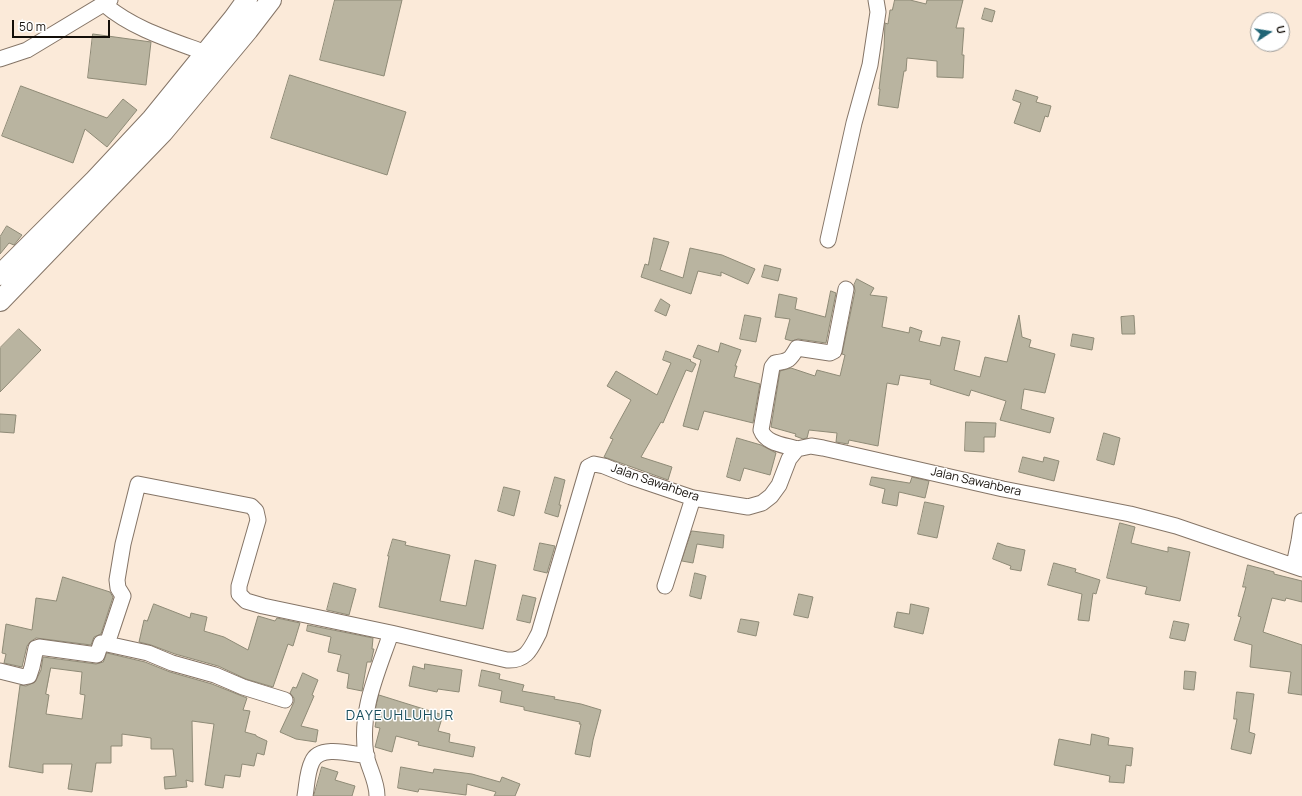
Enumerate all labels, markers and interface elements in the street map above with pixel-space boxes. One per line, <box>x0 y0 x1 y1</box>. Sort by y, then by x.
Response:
scale bar <box>14 12 112 38</box>
north arrow <box>1250 12 1290 52</box>
text: 50 m <box>19 18 46 35</box>
text: U <box>1273 24 1289 35</box>
street label: Jalan Sawahbera <box>609 461 701 505</box>
street label: Jalan Sawahbera <box>929 465 1023 499</box>
district label: DAYEUHLUHUR <box>346 708 454 724</box>

